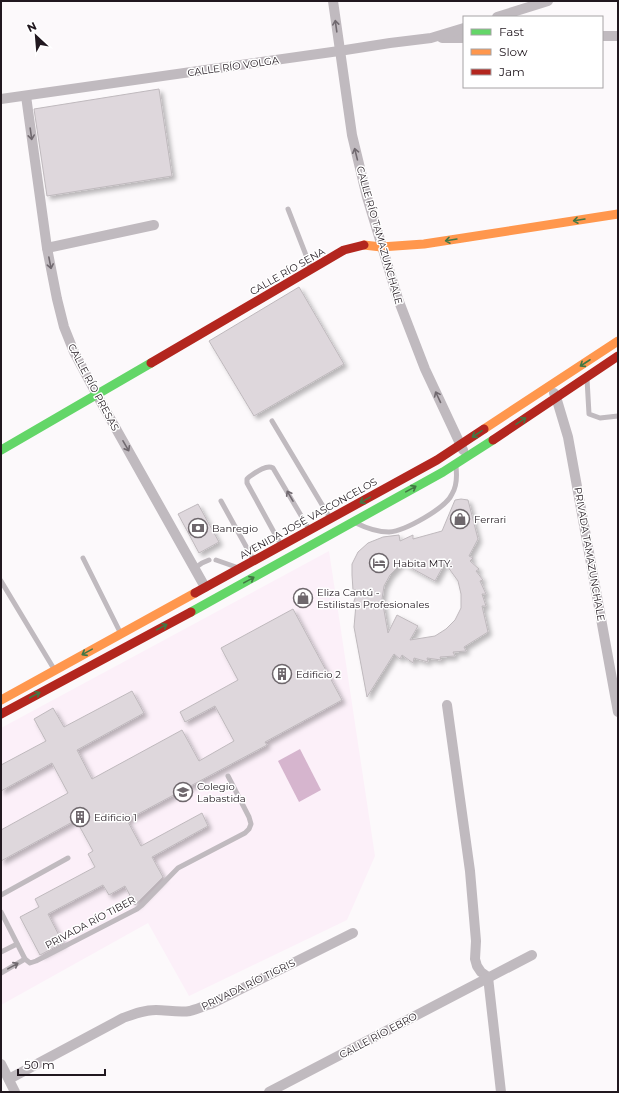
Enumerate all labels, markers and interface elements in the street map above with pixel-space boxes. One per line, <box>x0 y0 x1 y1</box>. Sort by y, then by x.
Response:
north arrow <box>16 16 56 56</box>
legend <box>463 16 603 88</box>
text: N <box>25 19 39 35</box>
one-way arrow <box>332 20 340 33</box>
text: Fast <box>499 24 524 39</box>
text: Slow <box>499 44 528 59</box>
street label: CALLE RÍO VOLGA <box>186 54 280 79</box>
text: Jam <box>498 64 525 79</box>
one-way arrow <box>27 127 35 140</box>
one-way arrow <box>352 148 360 161</box>
street label: CALLE RÍO TAMAZUNCHALE <box>354 164 406 306</box>
one-way arrow <box>573 216 586 224</box>
one-way arrow <box>445 236 458 244</box>
street label: CALLE RÍO SENA <box>247 244 328 298</box>
one-way arrow <box>46 256 54 269</box>
street label: CALLE RÍO PRESAS <box>65 341 122 433</box>
one-way arrow <box>580 359 591 367</box>
one-way arrow <box>434 391 441 403</box>
one-way arrow <box>516 416 527 425</box>
one-way arrow <box>472 430 483 438</box>
one-way arrow <box>122 440 130 452</box>
street label: AVENIDA JOSÉ VASCONCELOS <box>237 475 379 562</box>
one-way arrow <box>405 485 417 493</box>
street label: PRIVADA TAMAZUNCHALE <box>571 486 608 622</box>
one-way arrow <box>285 490 293 502</box>
one-way arrow <box>359 496 371 504</box>
shop icon: Ferrari <box>449 508 471 530</box>
place label: Ferrari <box>474 513 506 526</box>
bank icon: Banregio <box>187 517 209 539</box>
place label: Banregio <box>212 522 258 535</box>
hotel icon: Habita MTY. <box>368 552 390 574</box>
place label: Habita MTY. <box>393 557 452 570</box>
one-way arrow <box>243 575 255 583</box>
place label: Eliza Cantú - Estilistas Profesionales <box>317 586 429 611</box>
shop icon: Eliza Cantú - Estilistas Profesionales <box>292 587 314 609</box>
one-way arrow <box>155 623 167 631</box>
one-way arrow <box>81 649 93 657</box>
building icon: Edificio 2 <box>271 663 293 685</box>
place label: Edificio 2 <box>296 668 341 681</box>
one-way arrow <box>29 691 41 699</box>
place label: Colegio Labastida <box>197 780 246 805</box>
school or university icon: Colegio Labastida <box>172 781 194 803</box>
building icon: Edificio 1 <box>69 806 91 828</box>
place label: Edificio 1 <box>94 811 137 824</box>
street label: PRIVADA RÍO TIBER <box>43 893 138 952</box>
street label: PRIVADA RÍO TIGRIS <box>199 956 297 1013</box>
one-way arrow <box>7 962 19 970</box>
street label: CALLE RÍO EBRO <box>337 1009 419 1061</box>
scale bar <box>18 1051 105 1077</box>
text: 50 m <box>24 1057 55 1072</box>

